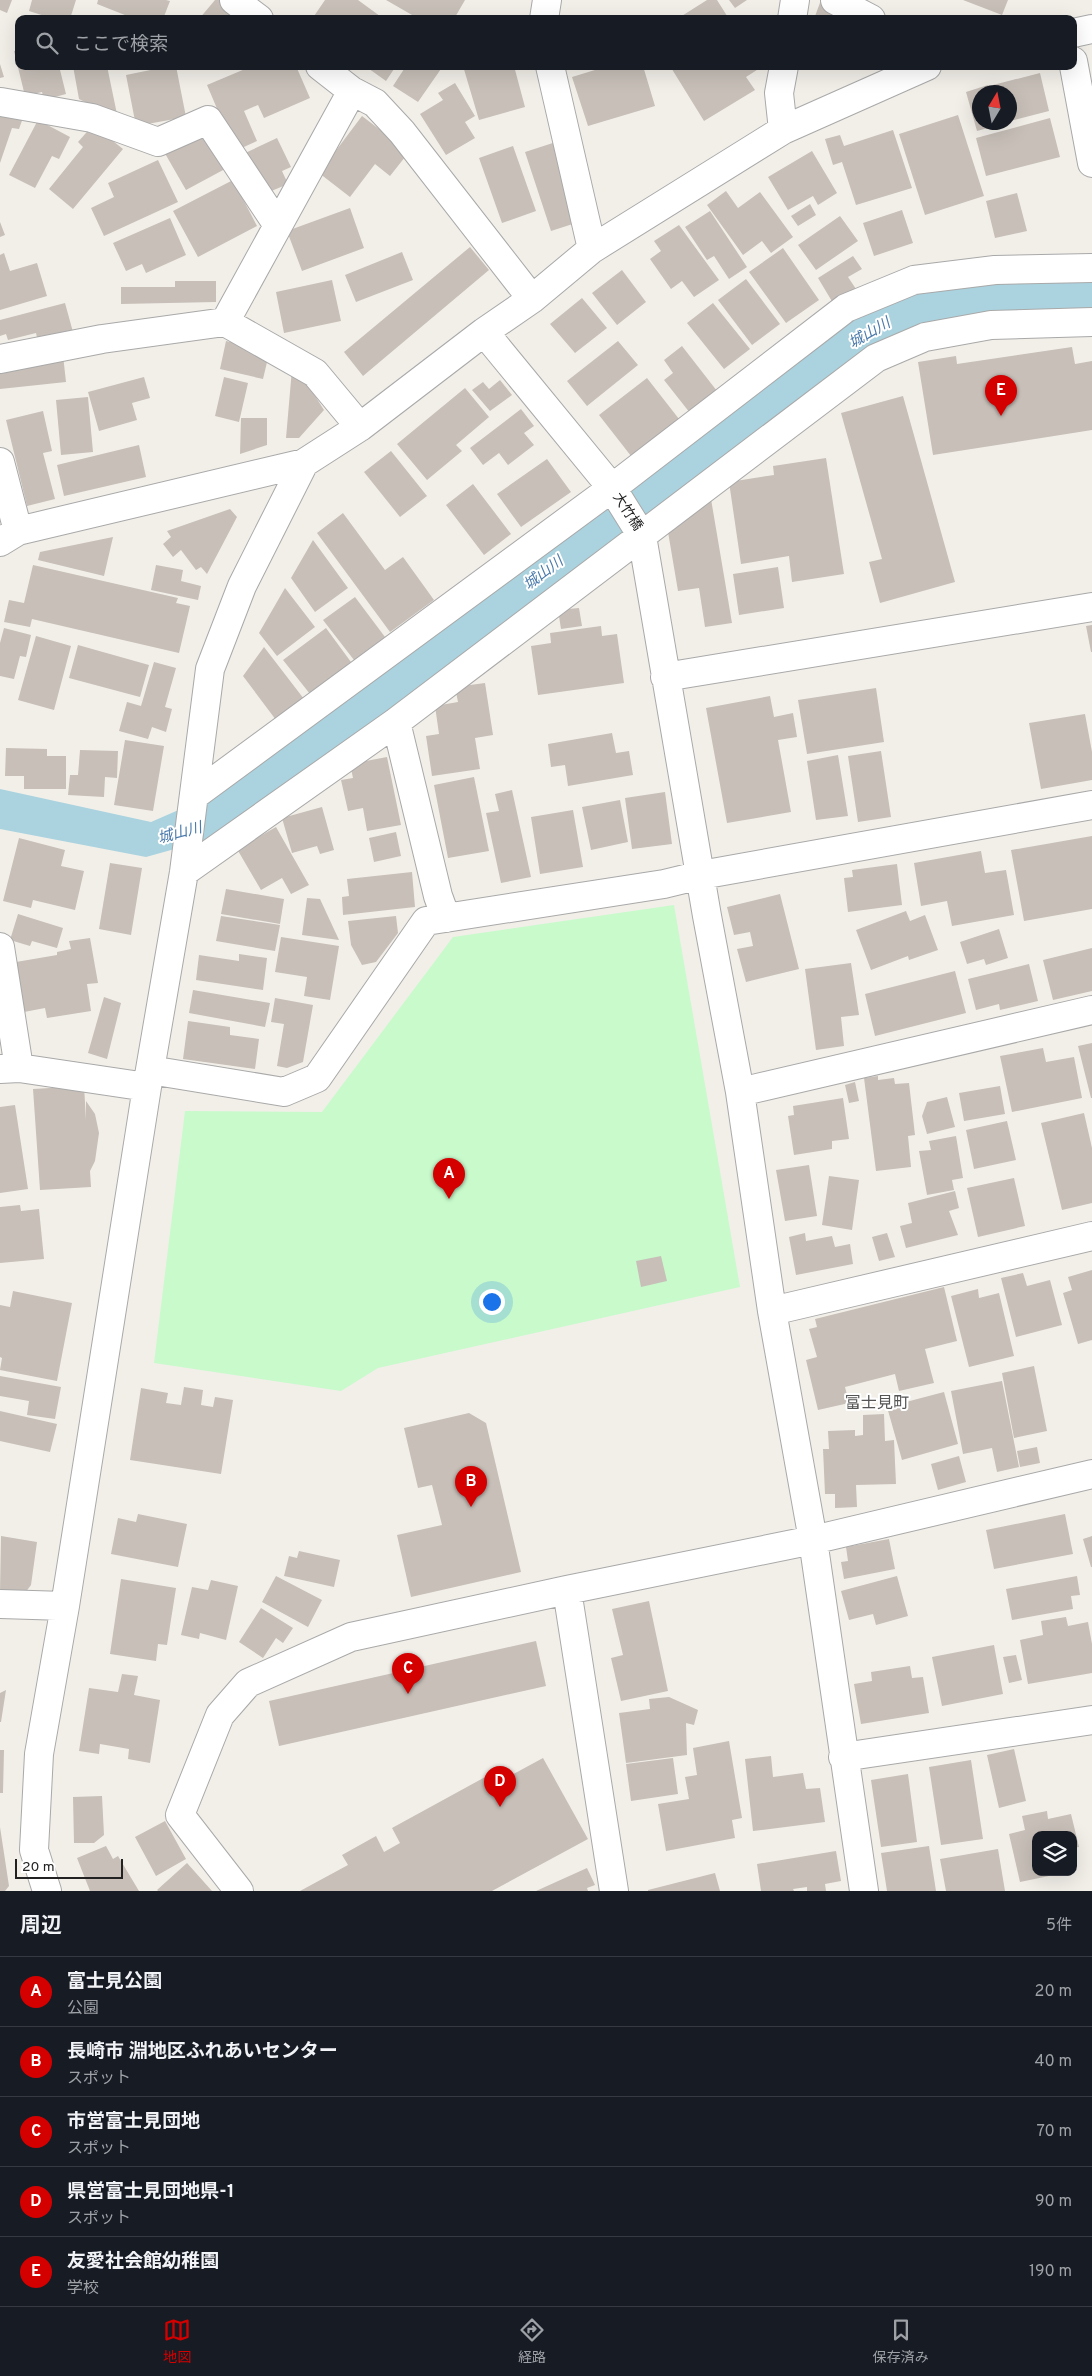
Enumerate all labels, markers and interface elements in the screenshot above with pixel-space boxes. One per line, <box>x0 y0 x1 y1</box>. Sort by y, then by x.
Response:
search box <box>15 15 1077 70</box>
icon: search <box>33 29 61 57</box>
text: ここで検索 <box>73 33 168 57</box>
north arrow <box>972 85 1017 130</box>
water label: 城山川 <box>846 314 896 353</box>
pin: E <box>985 375 1017 416</box>
street label: 大竹橋 <box>608 490 646 534</box>
water label: 城山川 <box>520 552 569 595</box>
water label: 城山川 <box>156 818 206 849</box>
pin: A <box>433 1158 465 1199</box>
your location <box>479 1289 505 1315</box>
district label: 富士見町 <box>845 1394 909 1414</box>
pin: B <box>455 1466 487 1507</box>
pin: C <box>392 1653 424 1694</box>
pin: D <box>484 1766 516 1807</box>
map controls <box>1032 1831 1077 1876</box>
button: layers <box>1032 1831 1077 1876</box>
scale bar <box>15 1856 122 1879</box>
text: 20 m <box>22 1859 55 1876</box>
text: 周辺 <box>20 1913 62 1940</box>
text: 5件 <box>1046 1916 1072 1936</box>
text: 富士見公園 <box>67 1970 162 1994</box>
text: A <box>30 1982 42 2002</box>
text: 20 m <box>1035 1982 1072 2002</box>
text: 公園 <box>67 1999 99 2019</box>
text: 長崎市 淵地区ふれあいセンター <box>67 2040 338 2064</box>
text: B <box>30 2052 42 2072</box>
text: 40 m <box>1034 2052 1072 2072</box>
text: スポット <box>67 2069 131 2089</box>
text: 市営富士見団地 <box>67 2110 200 2134</box>
text: C <box>31 2122 41 2142</box>
text: 70 m <box>1037 2122 1072 2142</box>
text: スポット <box>67 2139 131 2159</box>
text: 県営富士見団地県-1 <box>67 2180 234 2204</box>
text: D <box>30 2192 42 2212</box>
text: 90 m <box>1035 2192 1072 2212</box>
text: スポット <box>67 2209 131 2229</box>
text: 友愛社会館幼稚園 <box>67 2250 219 2274</box>
text: E <box>31 2262 41 2282</box>
text: 190 m <box>1029 2262 1072 2282</box>
text: 学校 <box>67 2279 99 2299</box>
tab: 地図 <box>163 2316 191 2367</box>
tab: 経路 <box>518 2316 546 2367</box>
tab: 保存済み <box>873 2316 929 2367</box>

